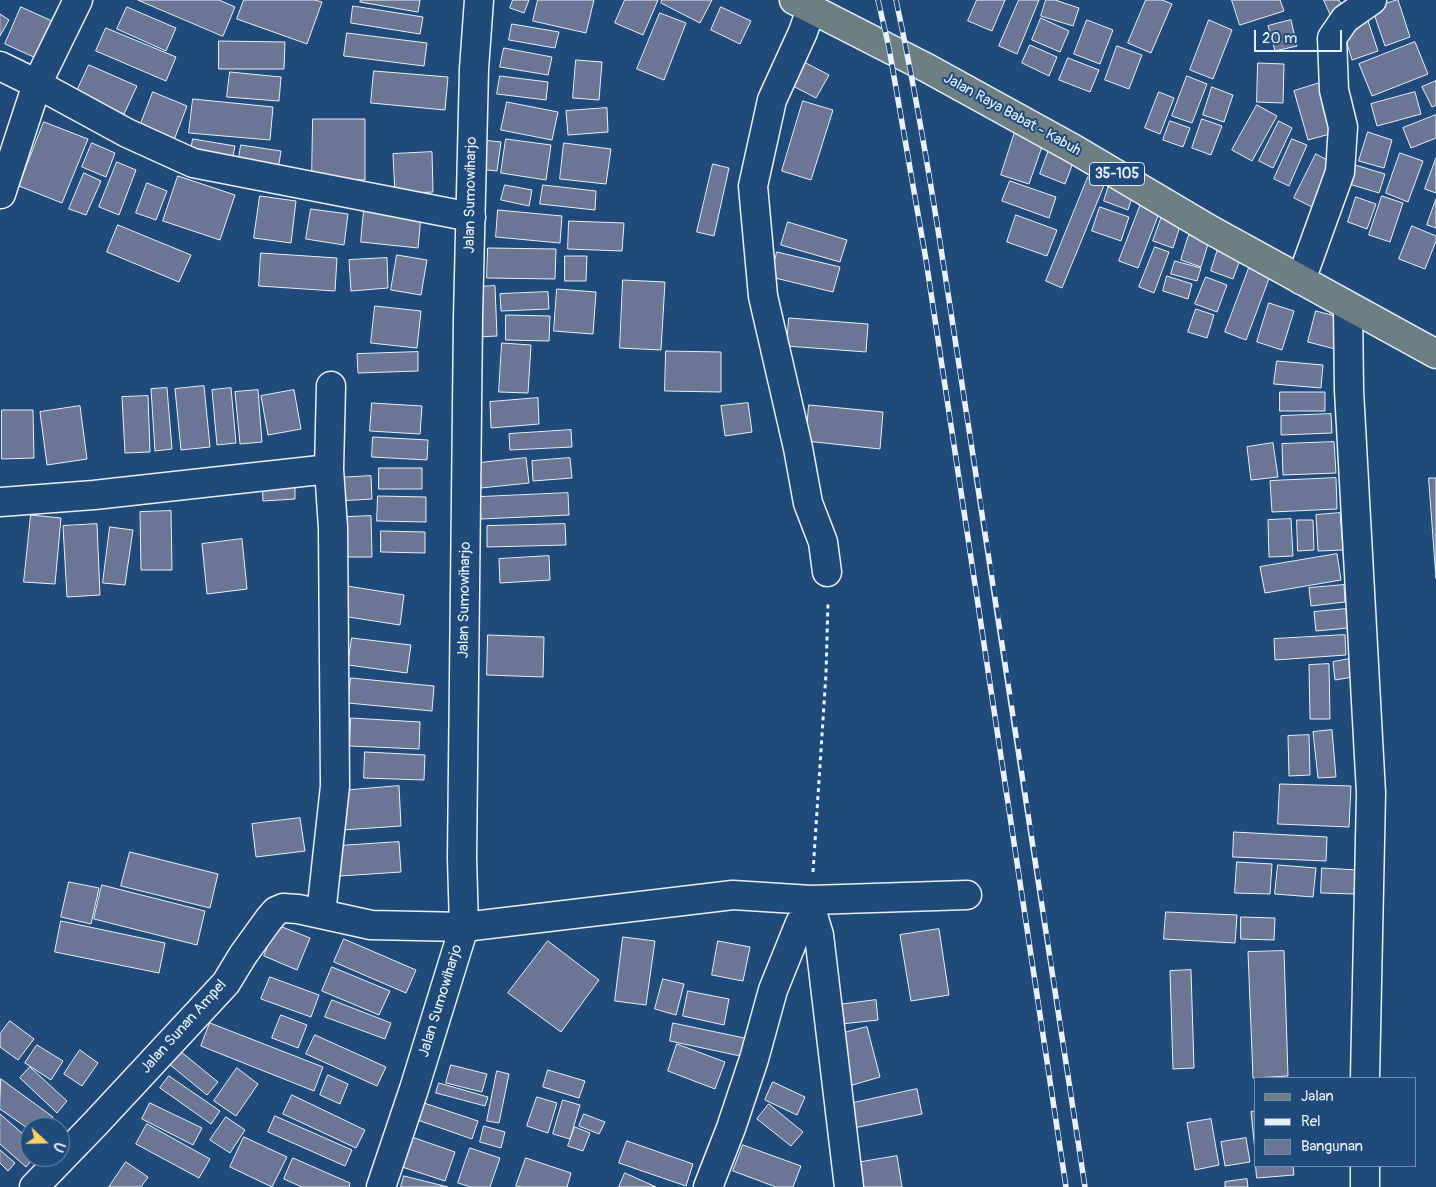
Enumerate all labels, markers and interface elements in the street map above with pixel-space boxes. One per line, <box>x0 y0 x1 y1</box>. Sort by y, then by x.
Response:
scale bar <box>1256 20 1344 52</box>
text: 20 m <box>1262 29 1297 48</box>
street label: Jalan Raya Babat - Kabuh <box>940 70 1084 160</box>
street label: Jalan Sumowiharjo <box>461 136 481 254</box>
road number: 35-105 <box>1090 162 1144 185</box>
street label: Jalan Sumowiharjo <box>455 541 475 659</box>
street label: Jalan Sumowiharjo <box>415 943 467 1059</box>
street label: Jalan Sunan Ampel <box>137 976 231 1078</box>
legend <box>1254 1077 1416 1167</box>
text: Jalan <box>1301 1087 1334 1106</box>
text: Rel <box>1301 1112 1321 1131</box>
north arrow <box>20 1117 70 1167</box>
text: Bangunan <box>1301 1137 1363 1156</box>
text: U <box>49 1140 68 1155</box>

